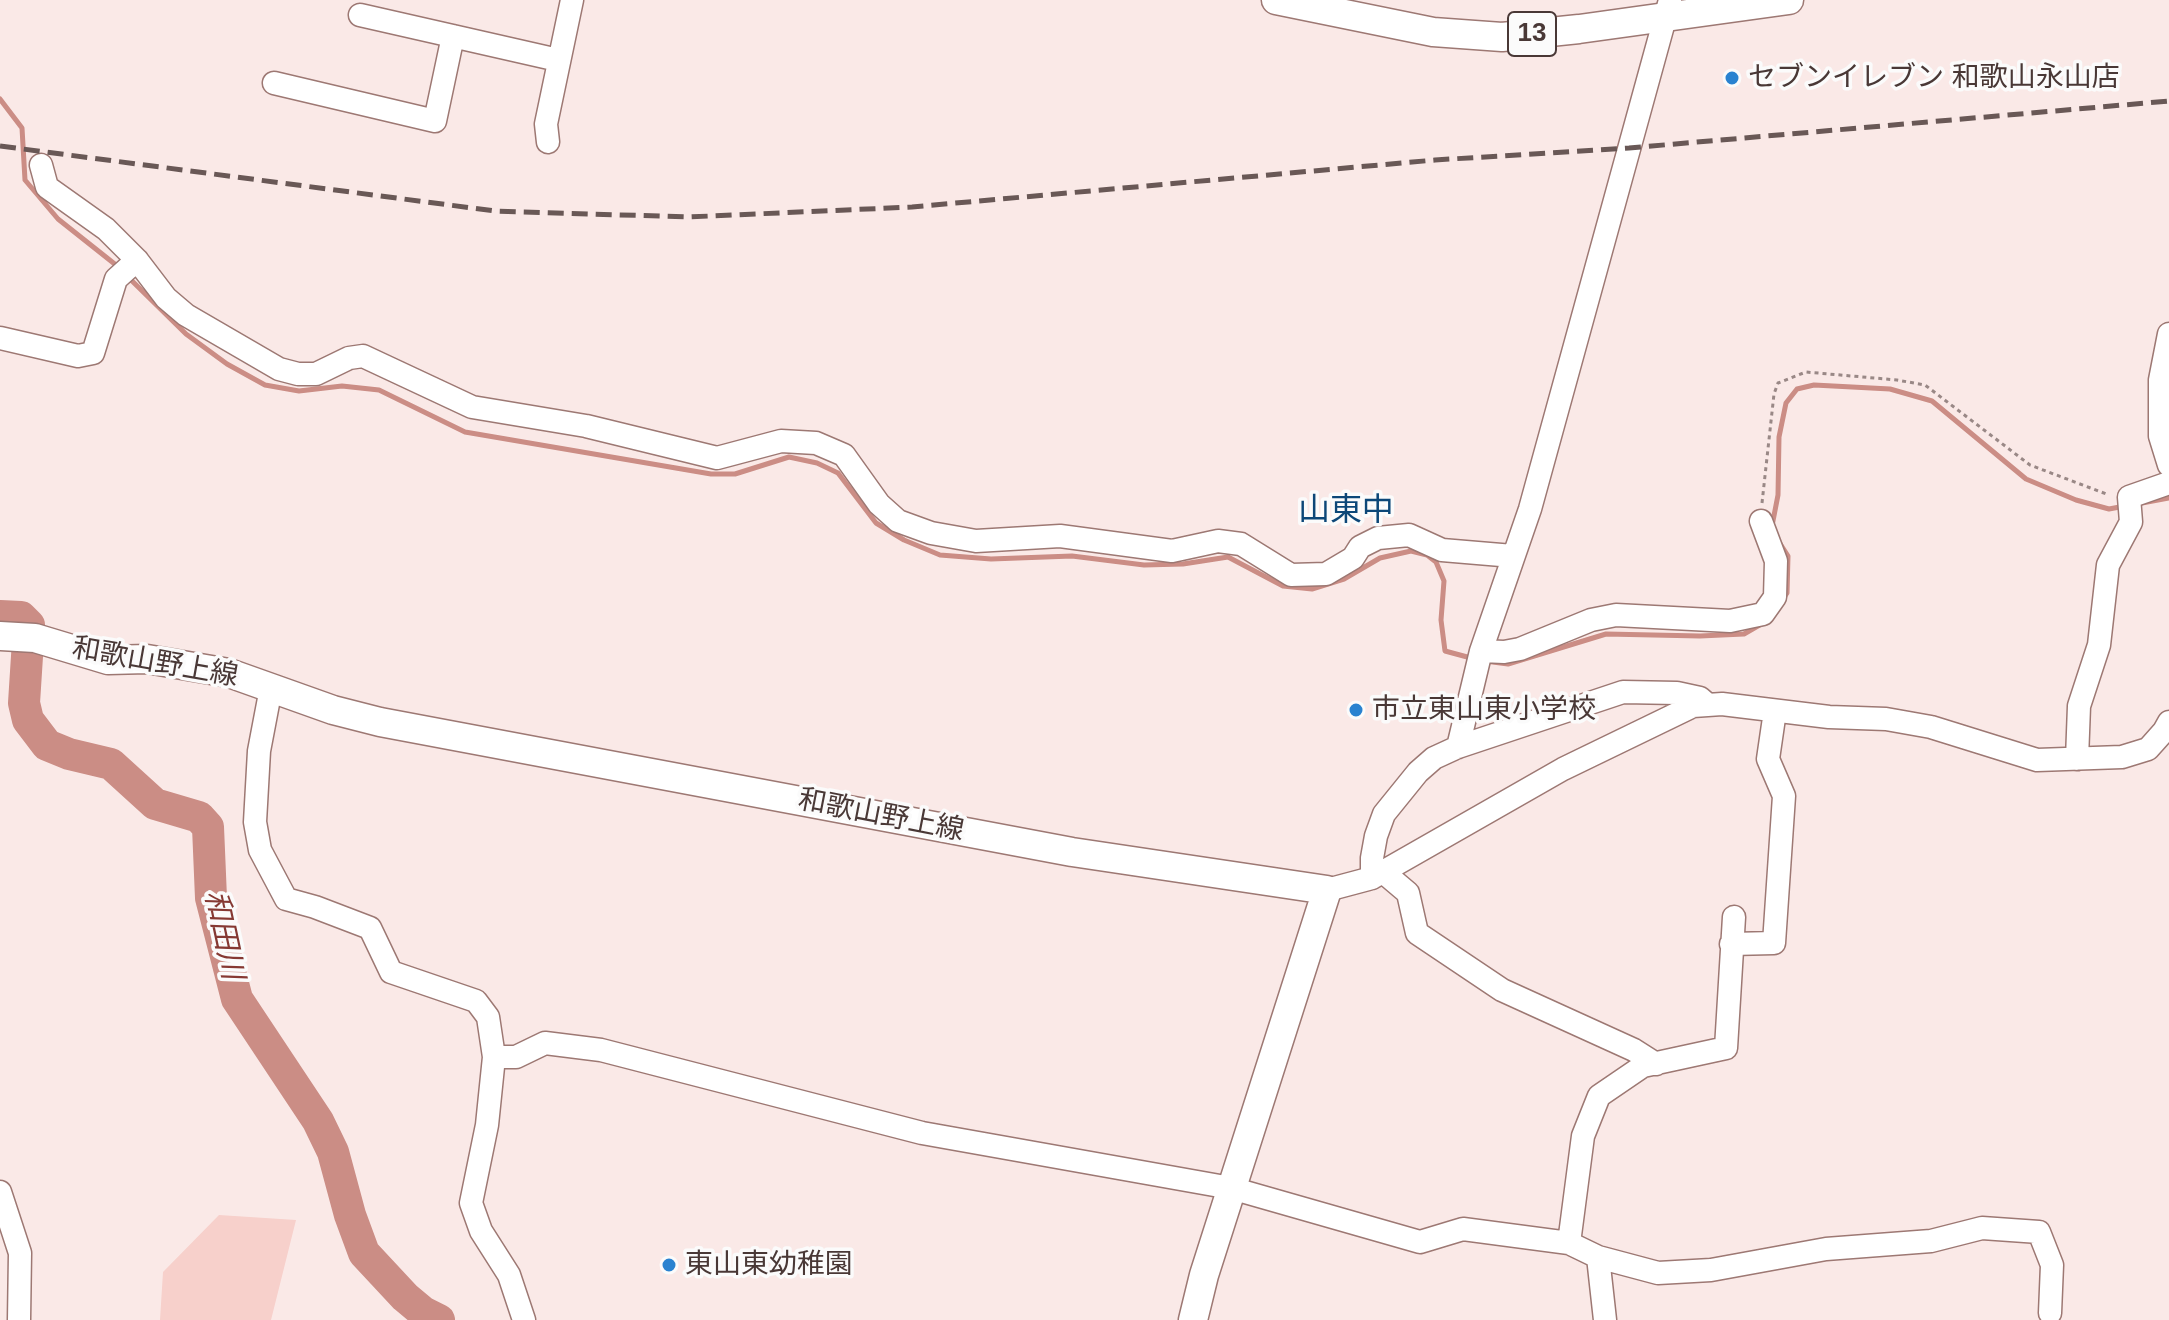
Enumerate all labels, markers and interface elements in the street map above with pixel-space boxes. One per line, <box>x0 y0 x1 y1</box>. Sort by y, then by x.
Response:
road number: 13 <box>1508 12 1556 56</box>
place label: セブンイレブン 和歌山永山店 <box>1748 61 2120 95</box>
marker: セブンイレブン 和歌山永山店 <box>1723 69 1741 87</box>
district label: 山東中 <box>1298 492 1394 530</box>
street label: 和歌山野上線 <box>69 632 241 694</box>
place label: 市立東山東小学校 <box>1372 693 1596 727</box>
marker: 市立東山東小学校 <box>1347 701 1365 719</box>
street label: 和歌山野上線 <box>795 783 967 849</box>
water label: 和田川 <box>196 887 250 983</box>
place label: 東山東幼稚園 <box>685 1248 853 1282</box>
marker: 東山東幼稚園 <box>660 1256 678 1274</box>

